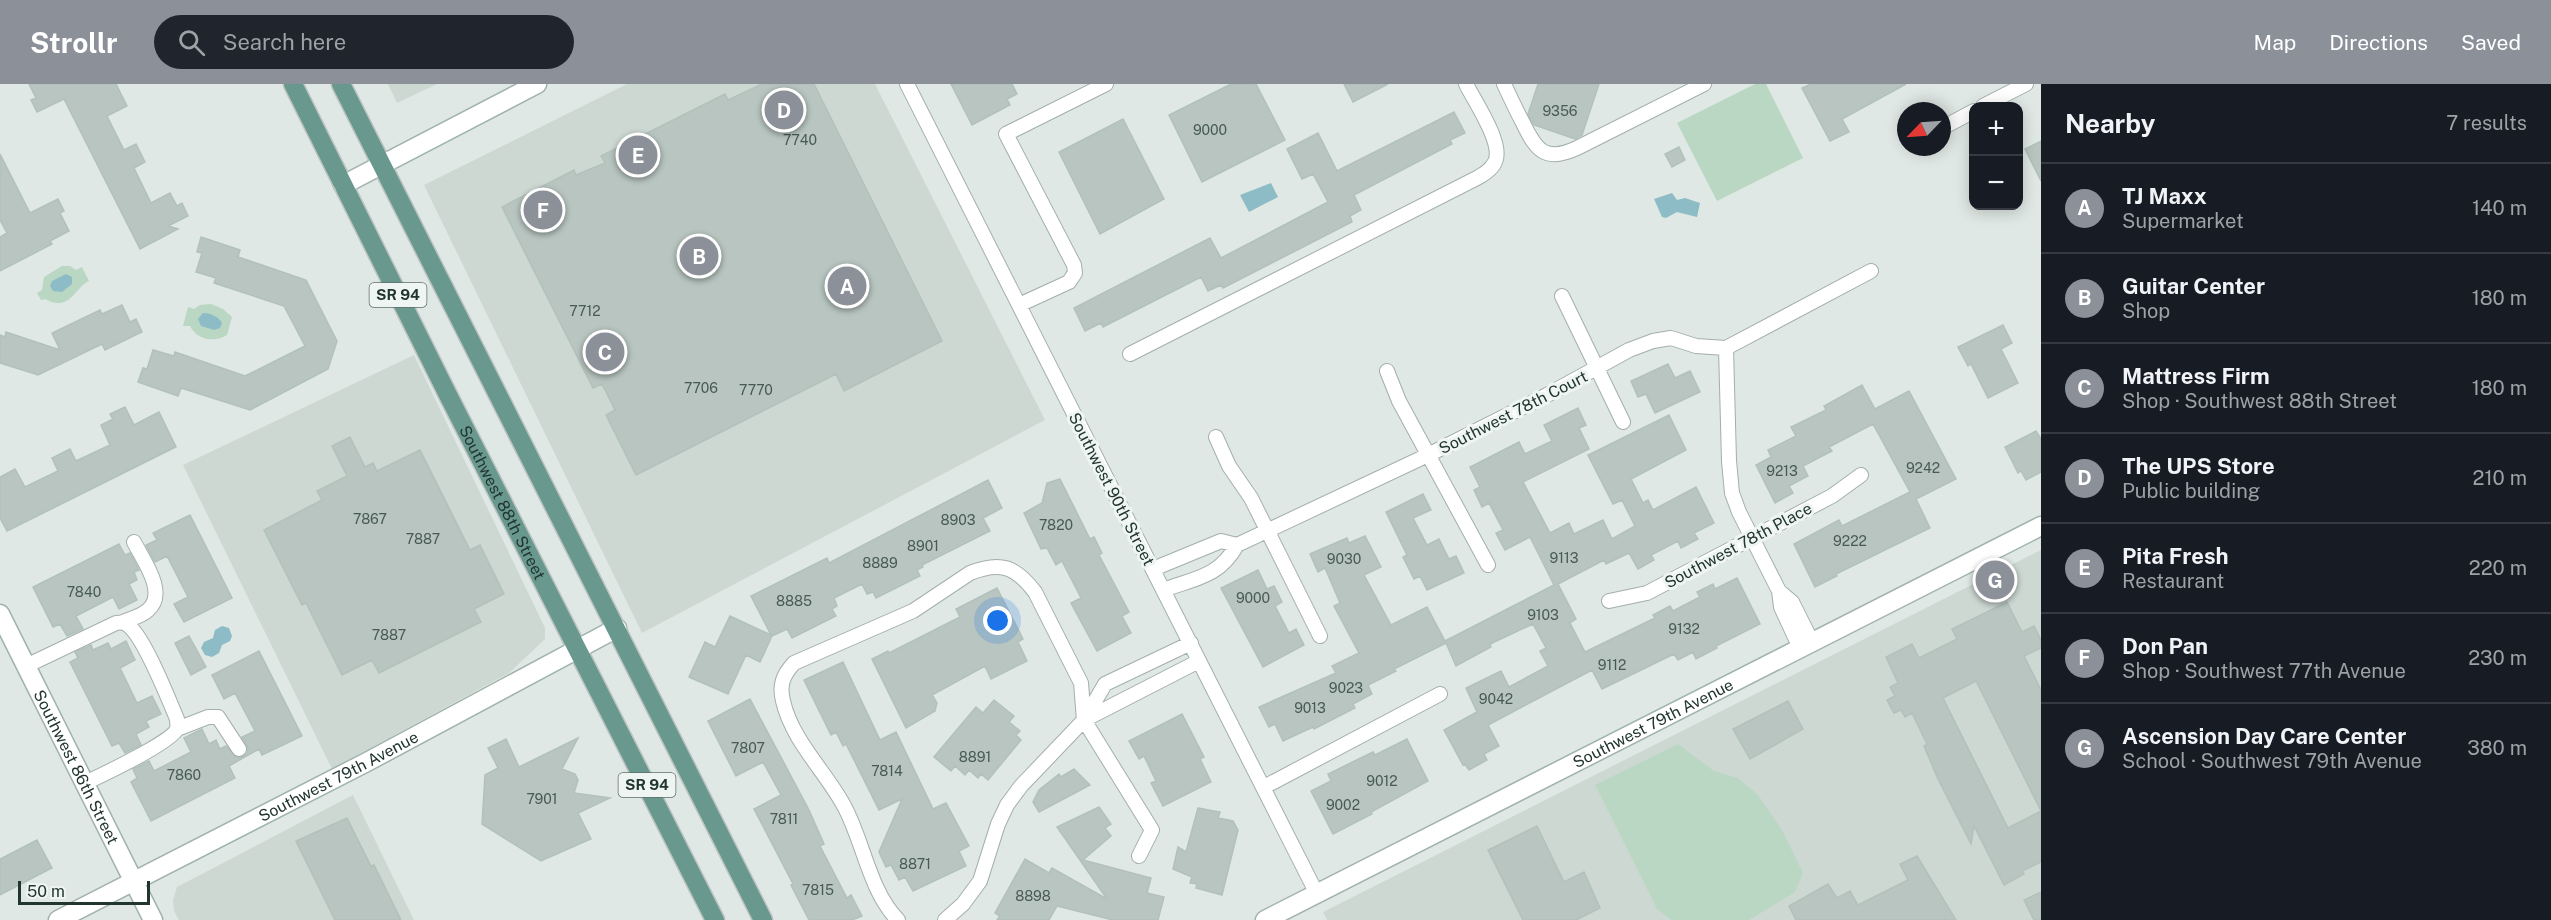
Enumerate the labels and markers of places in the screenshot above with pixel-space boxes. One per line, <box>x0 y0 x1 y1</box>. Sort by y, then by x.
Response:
pin: D <box>764 87 804 132</box>
pin: E <box>618 132 658 178</box>
pin: F <box>524 188 562 232</box>
pin: B <box>680 234 718 279</box>
pin: A <box>828 264 866 308</box>
pin: C <box>586 330 624 374</box>
pin: G <box>1976 558 2014 602</box>

